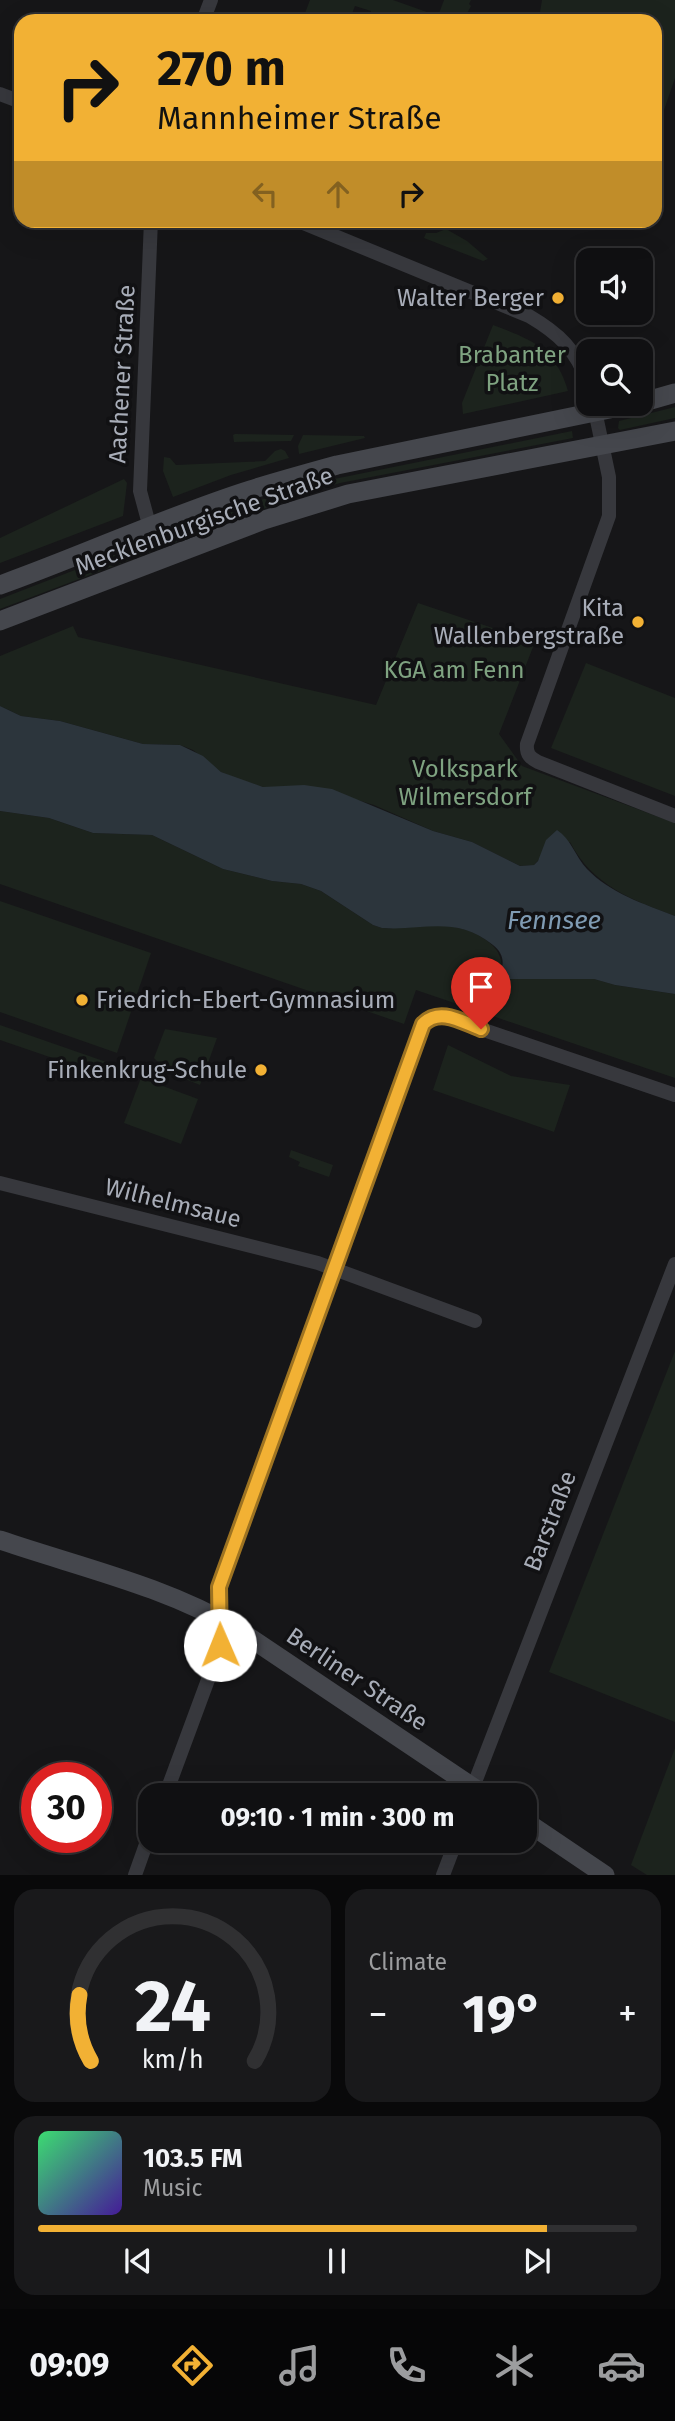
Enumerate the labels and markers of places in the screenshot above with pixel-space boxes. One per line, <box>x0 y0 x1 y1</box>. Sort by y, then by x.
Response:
place label: Walter Berger <box>397 284 545 312</box>
marker: Walter Berger <box>550 290 566 306</box>
place label: Kita Wallenbergstraße <box>434 594 624 650</box>
marker: Kita Wallenbergstraße <box>630 614 646 630</box>
pin <box>451 957 511 1029</box>
place label: Friedrich-Ebert-Gymnasium <box>96 986 395 1014</box>
marker: Friedrich-Ebert-Gymnasium <box>74 992 90 1008</box>
place label: Finkenkrug-Schule <box>47 1056 247 1084</box>
marker: Finkenkrug-Schule <box>253 1062 269 1078</box>

